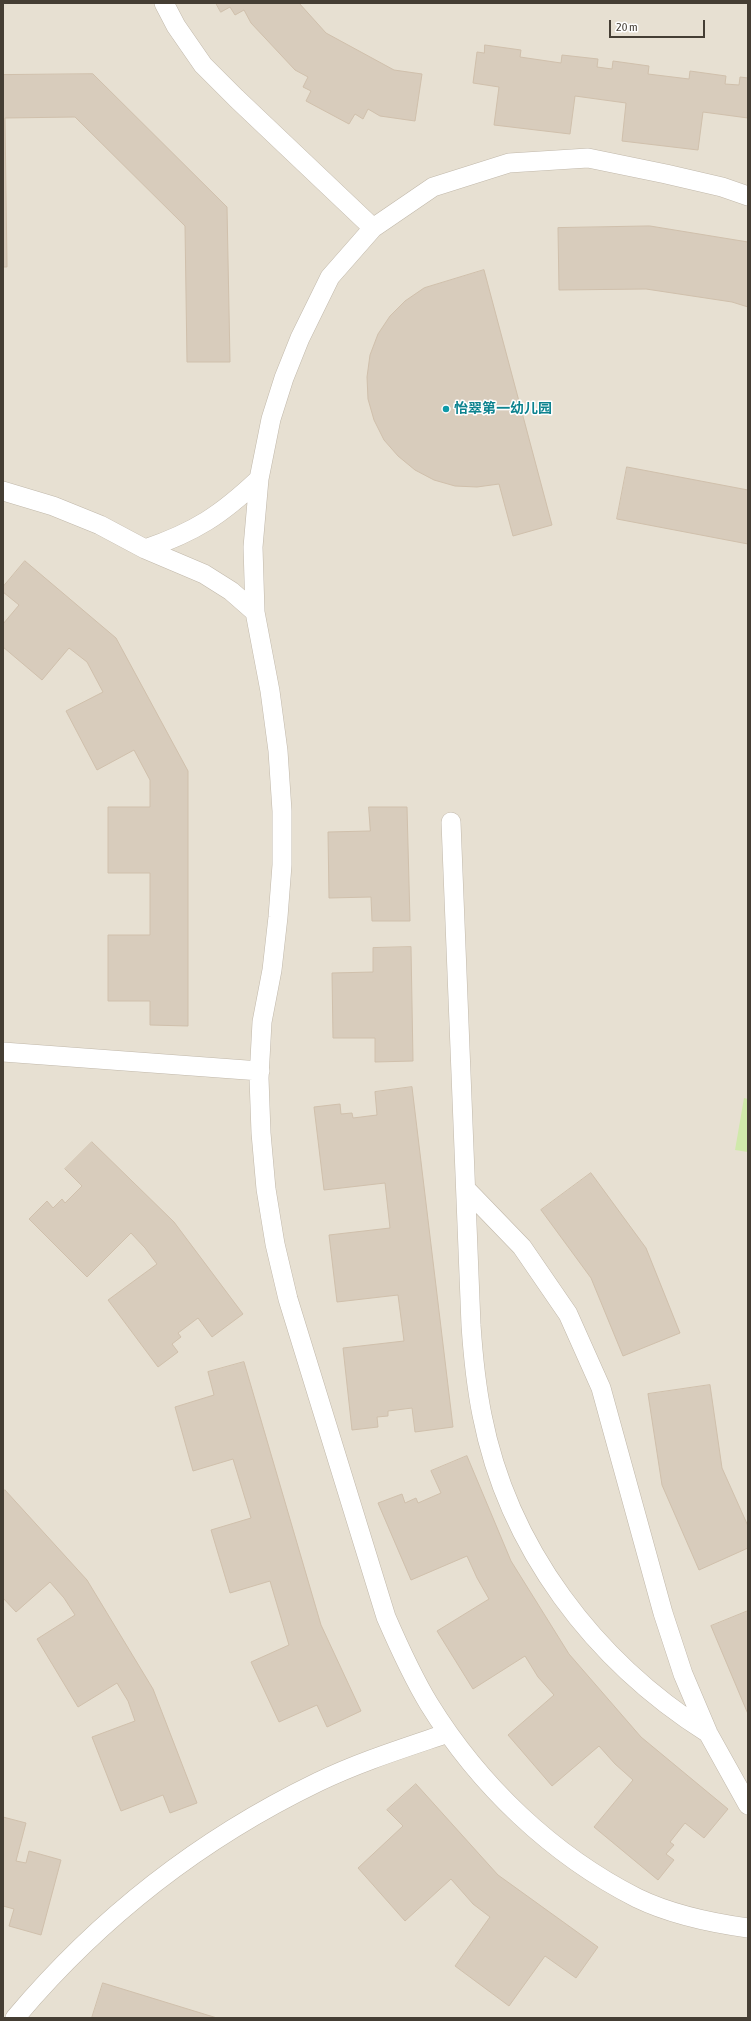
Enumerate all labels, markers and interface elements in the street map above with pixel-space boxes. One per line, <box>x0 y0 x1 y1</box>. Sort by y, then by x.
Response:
scale bar <box>611 12 707 38</box>
text: 20 m <box>616 20 638 34</box>
place label: 怡翠第一幼儿园 <box>454 401 552 417</box>
marker: 怡翠第一幼儿园 <box>441 404 451 414</box>

